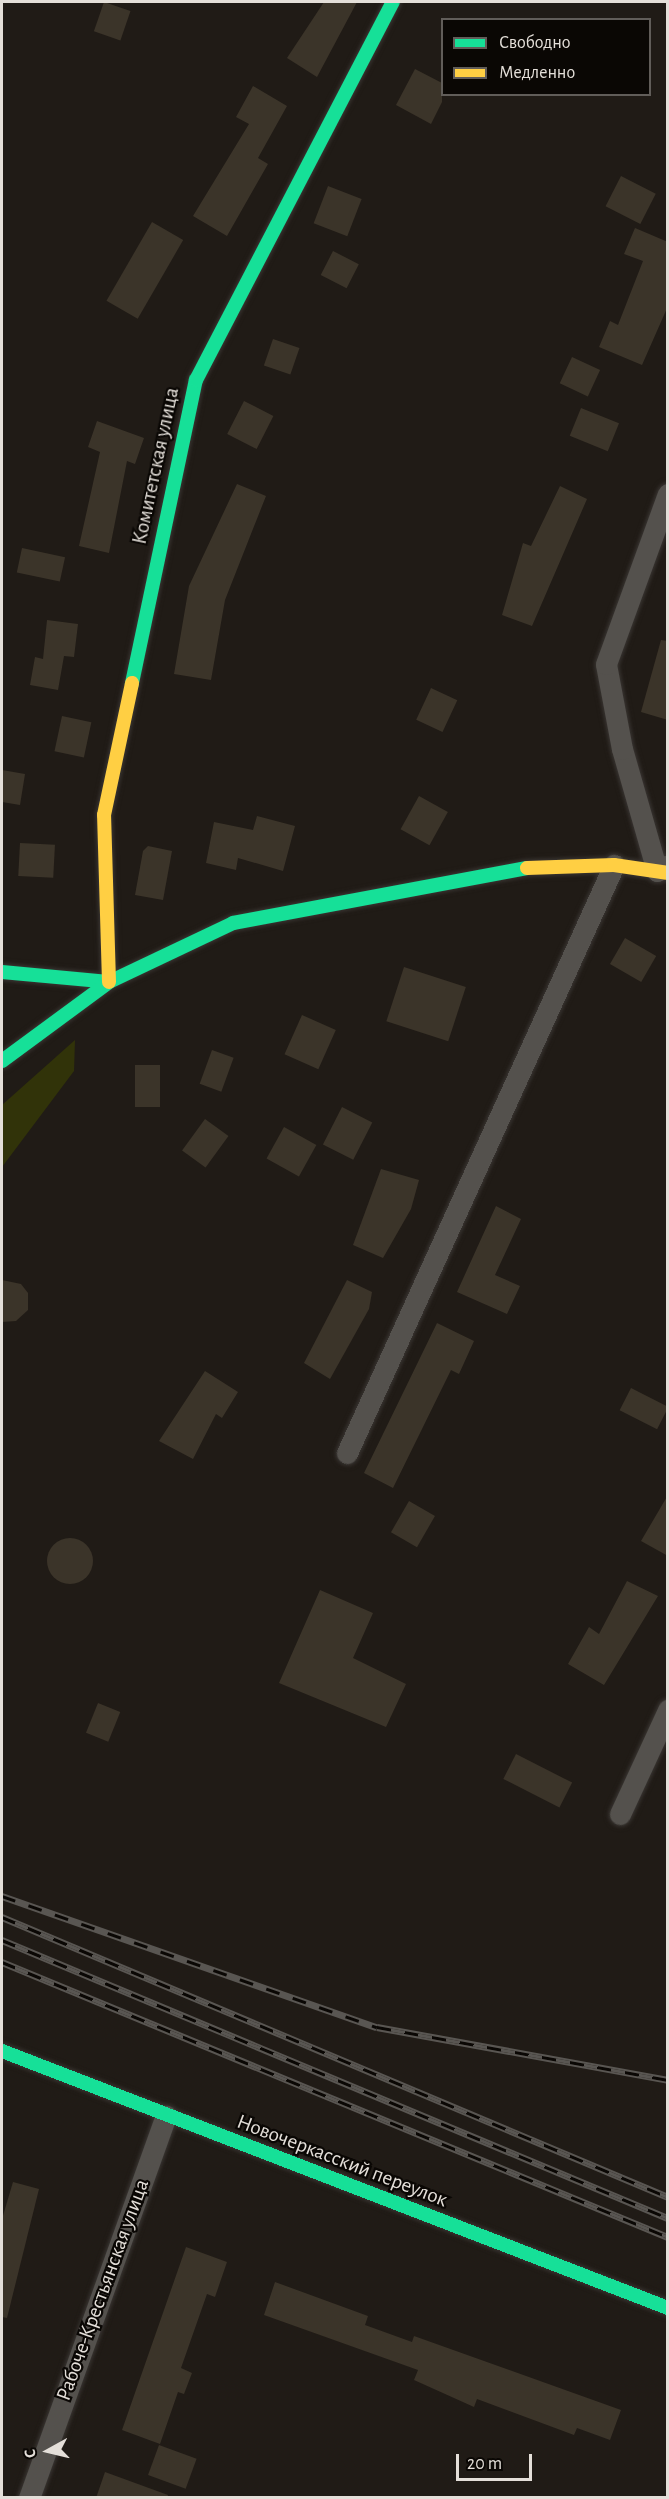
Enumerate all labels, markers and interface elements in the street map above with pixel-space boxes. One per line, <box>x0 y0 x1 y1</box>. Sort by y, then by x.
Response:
legend <box>441 18 651 96</box>
text: Свободно <box>499 34 571 52</box>
text: Медленно <box>499 64 575 82</box>
street label: Комитетская улица <box>127 385 185 547</box>
street label: Новочеркасский переулок <box>233 2109 451 2213</box>
street label: Рабоче-Крестьянская улица <box>51 2176 155 2404</box>
north arrow <box>18 2421 78 2481</box>
scale bar <box>459 2442 536 2480</box>
text: С <box>22 2448 39 2459</box>
text: 20 m <box>467 2455 502 2473</box>

